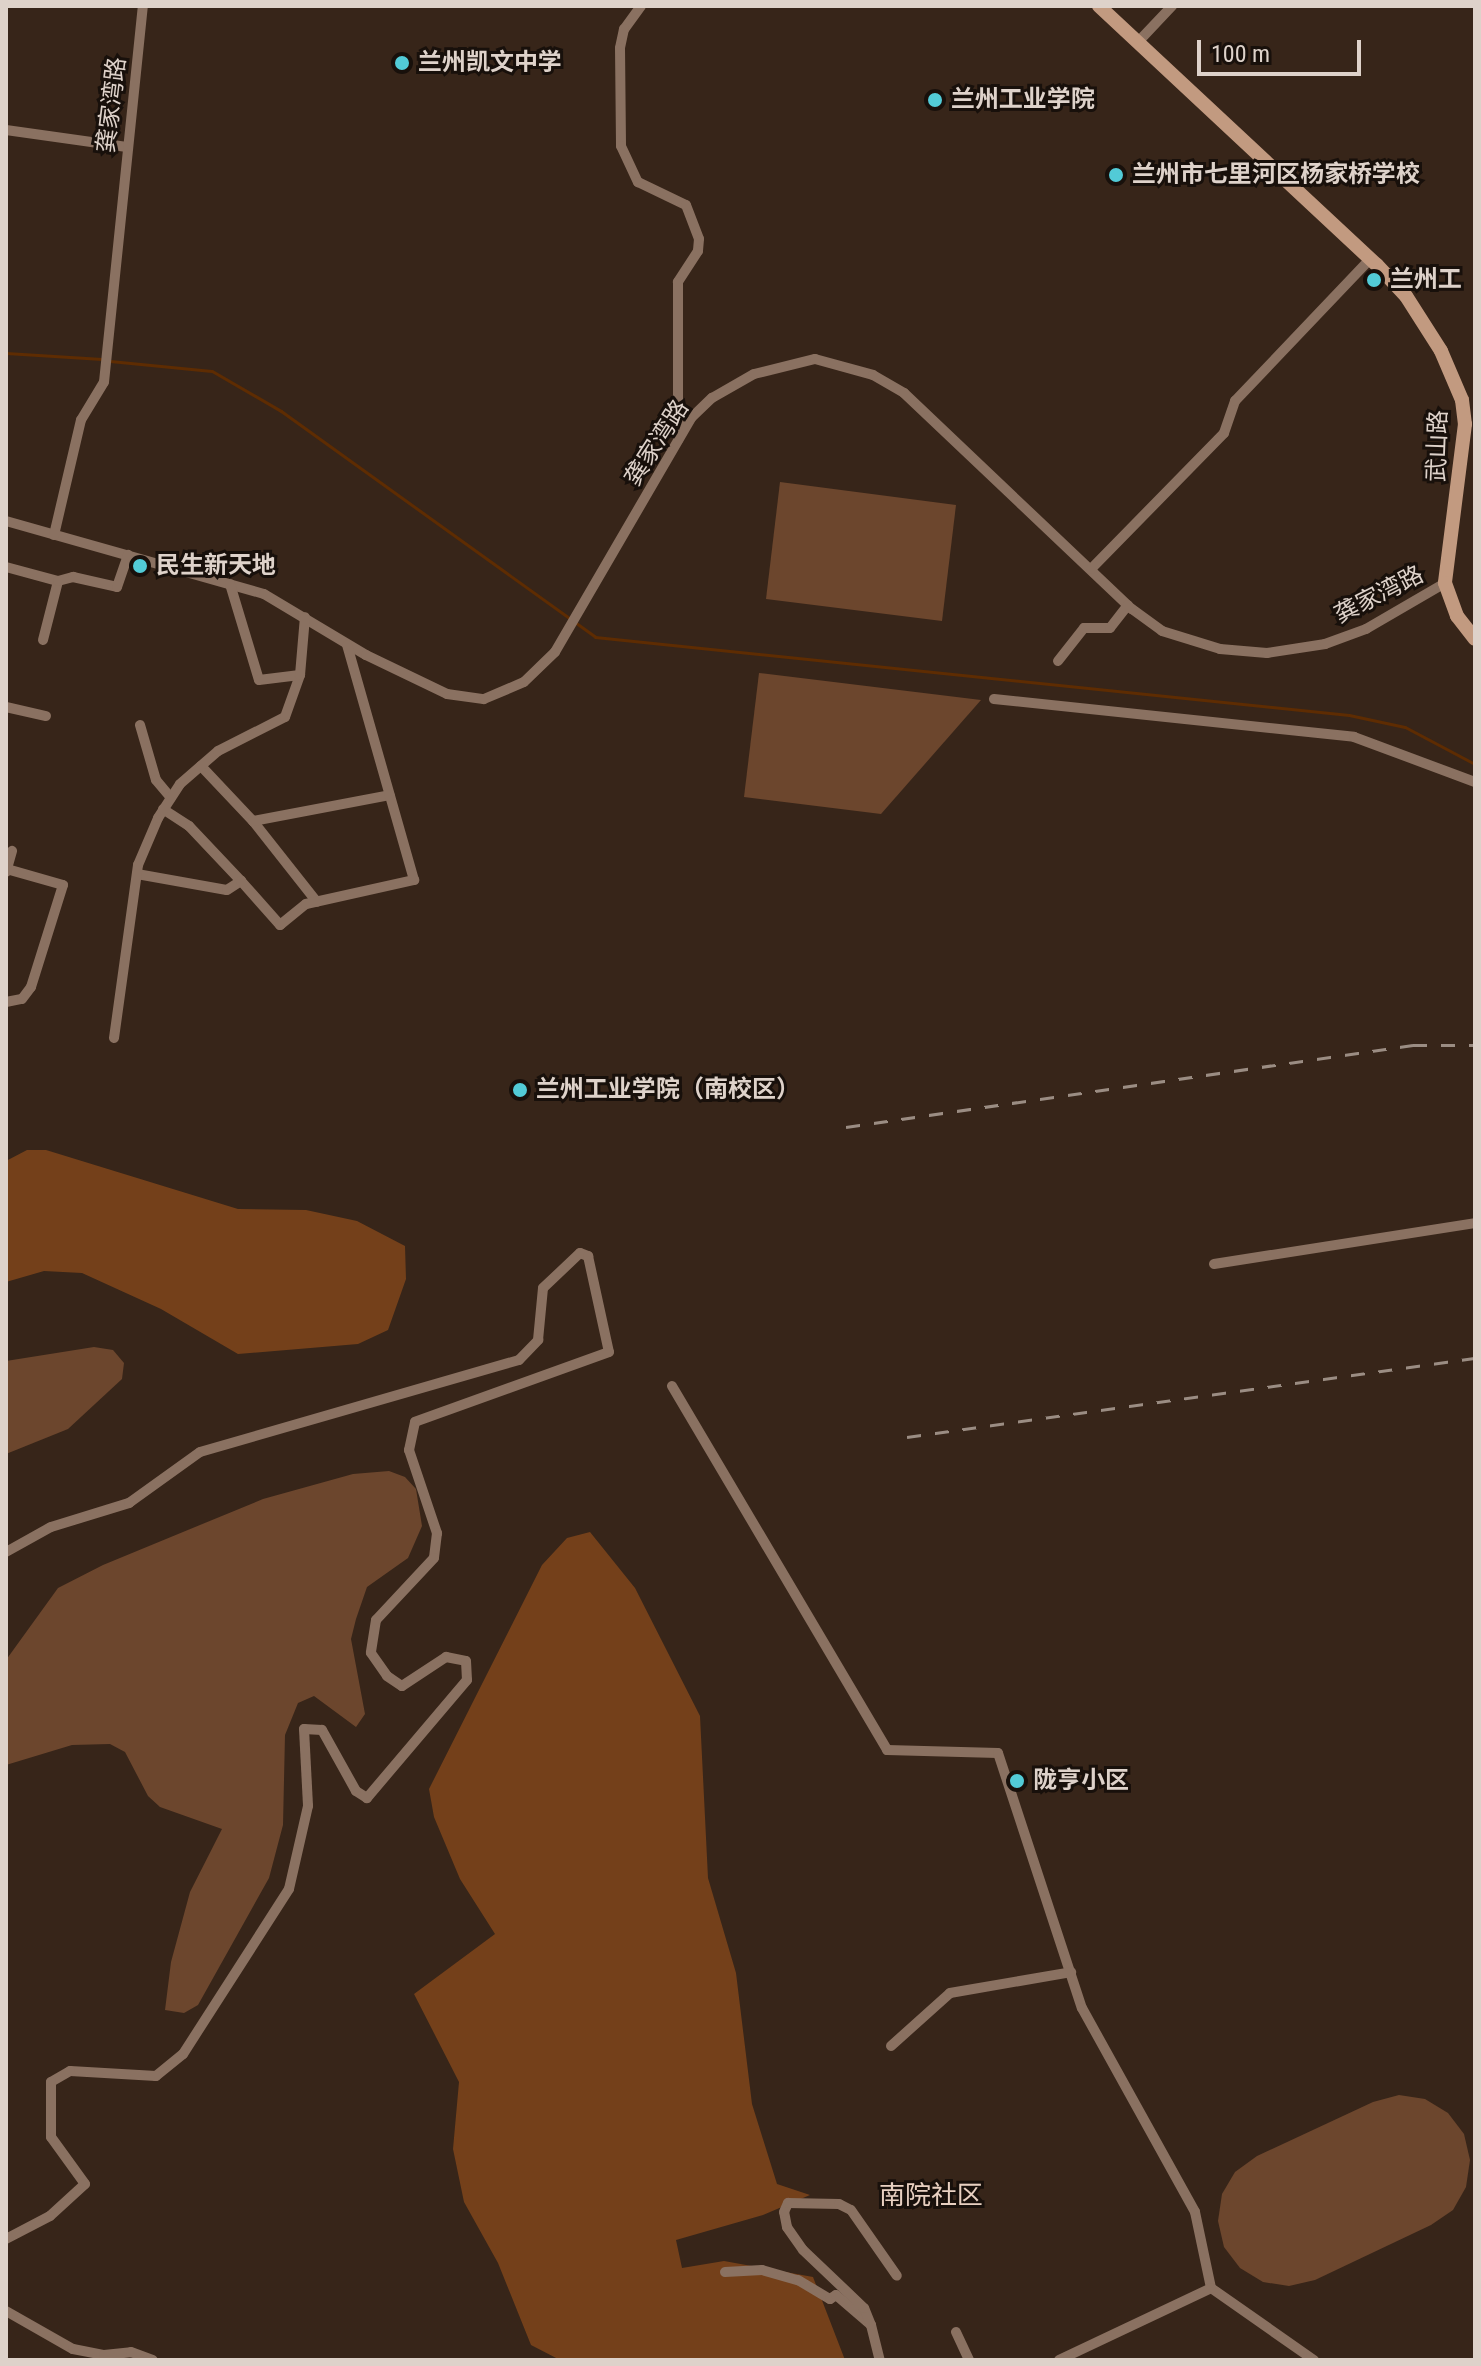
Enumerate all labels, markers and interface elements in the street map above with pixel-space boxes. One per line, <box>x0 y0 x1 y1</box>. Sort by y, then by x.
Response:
scale bar <box>1201 24 1365 74</box>
text: 100 m <box>1211 40 1270 68</box>
place label: 兰州凯文中学 <box>418 49 562 77</box>
marker: 兰州凯文中学 <box>393 54 411 72</box>
street label: 龚家湾路 <box>92 56 132 154</box>
place label: 兰州工业学院 <box>951 86 1095 114</box>
marker: 兰州工业学院 <box>926 91 944 109</box>
place label: 兰州市七里河区杨家桥学校 <box>1132 161 1420 189</box>
marker: 兰州市七里河区杨家桥学校 <box>1107 166 1125 184</box>
place label: 兰州工 <box>1390 266 1462 294</box>
marker: 兰州工 <box>1365 271 1383 289</box>
street label: 龚家湾路 <box>619 395 695 491</box>
street label: 武山路 <box>1422 410 1454 482</box>
place label: 民生新天地 <box>156 552 276 580</box>
marker: 民生新天地 <box>131 557 149 575</box>
street label: 龚家湾路 <box>1330 560 1428 630</box>
place label: 兰州工业学院（南校区） <box>536 1076 800 1104</box>
marker: 兰州工业学院（南校区） <box>511 1081 529 1099</box>
place label: 陇亨小区 <box>1033 1767 1129 1795</box>
marker: 陇亨小区 <box>1008 1772 1026 1790</box>
district label: 南院社区 <box>879 2180 983 2212</box>

